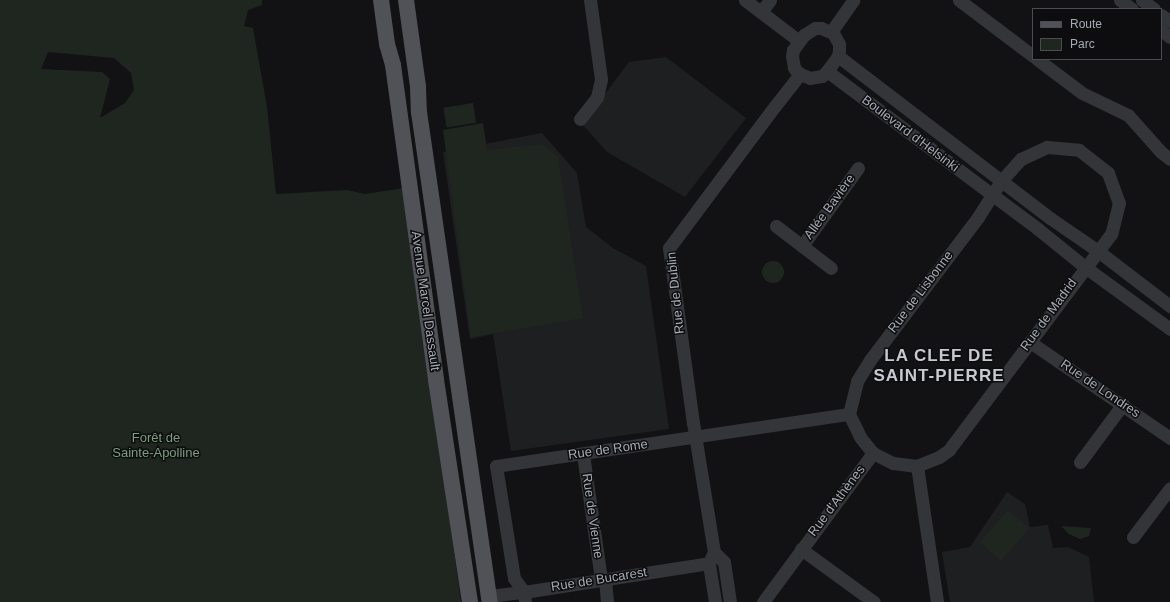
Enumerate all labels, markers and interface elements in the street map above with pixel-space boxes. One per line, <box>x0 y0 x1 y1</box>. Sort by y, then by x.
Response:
legend <box>1032 8 1162 60</box>
text: Route <box>1070 17 1102 31</box>
text: Parc <box>1070 37 1095 51</box>
street label: Boulevard d'Helsinki <box>858 92 962 176</box>
street label: Allée Bavière <box>801 171 859 243</box>
street label: Avenue Marcel Dassault <box>407 230 443 372</box>
street label: Rue de Lisbonne <box>885 248 957 336</box>
street label: Rue de Dublin <box>664 251 688 335</box>
street label: Rue de Madrid <box>1018 276 1080 354</box>
district label: LA CLEF DE SAINT-PIERRE <box>873 346 1005 386</box>
street label: Rue de Londres <box>1057 357 1143 421</box>
park label: Forêt de Sainte-Apolline <box>112 431 200 462</box>
street label: Rue de Rome <box>567 437 649 463</box>
street label: Rue d'Athènes <box>805 462 869 540</box>
street label: Rue de Vienne <box>578 472 606 560</box>
street label: Rue de Bucarest <box>550 565 648 595</box>

